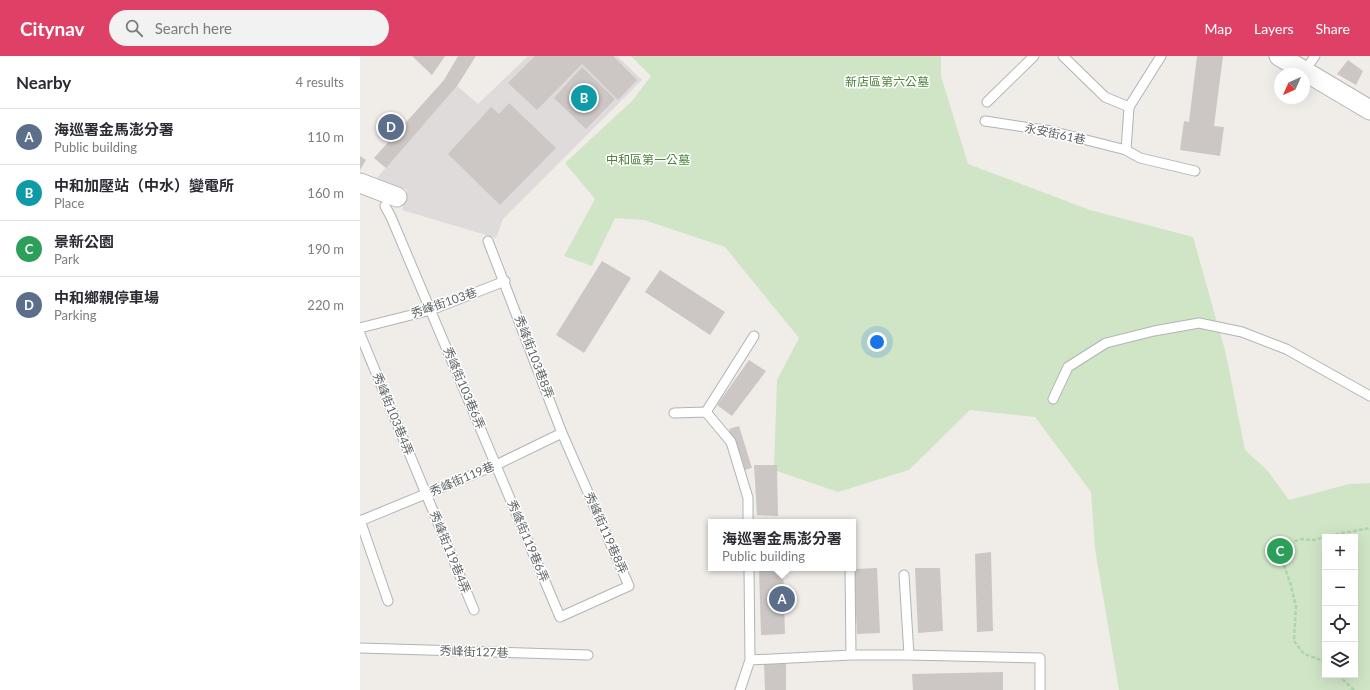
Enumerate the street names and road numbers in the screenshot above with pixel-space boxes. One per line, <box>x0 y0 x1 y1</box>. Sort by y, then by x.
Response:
street label: 永安街61巷 <box>1023 120 1087 147</box>
street label: 秀峰街103巷 <box>409 284 479 321</box>
street label: 秀峰街103巷8弄 <box>512 313 557 401</box>
street label: 秀峰街103巷6弄 <box>440 344 489 431</box>
street label: 秀峰街103巷4弄 <box>370 370 417 457</box>
street label: 秀峰街119巷 <box>427 458 496 499</box>
street label: 秀峰街119巷8弄 <box>582 490 631 576</box>
street label: 秀峰街119巷6弄 <box>504 497 553 584</box>
street label: 秀峰街119巷4弄 <box>427 508 474 595</box>
street label: 秀峰街127巷 <box>439 643 509 660</box>

